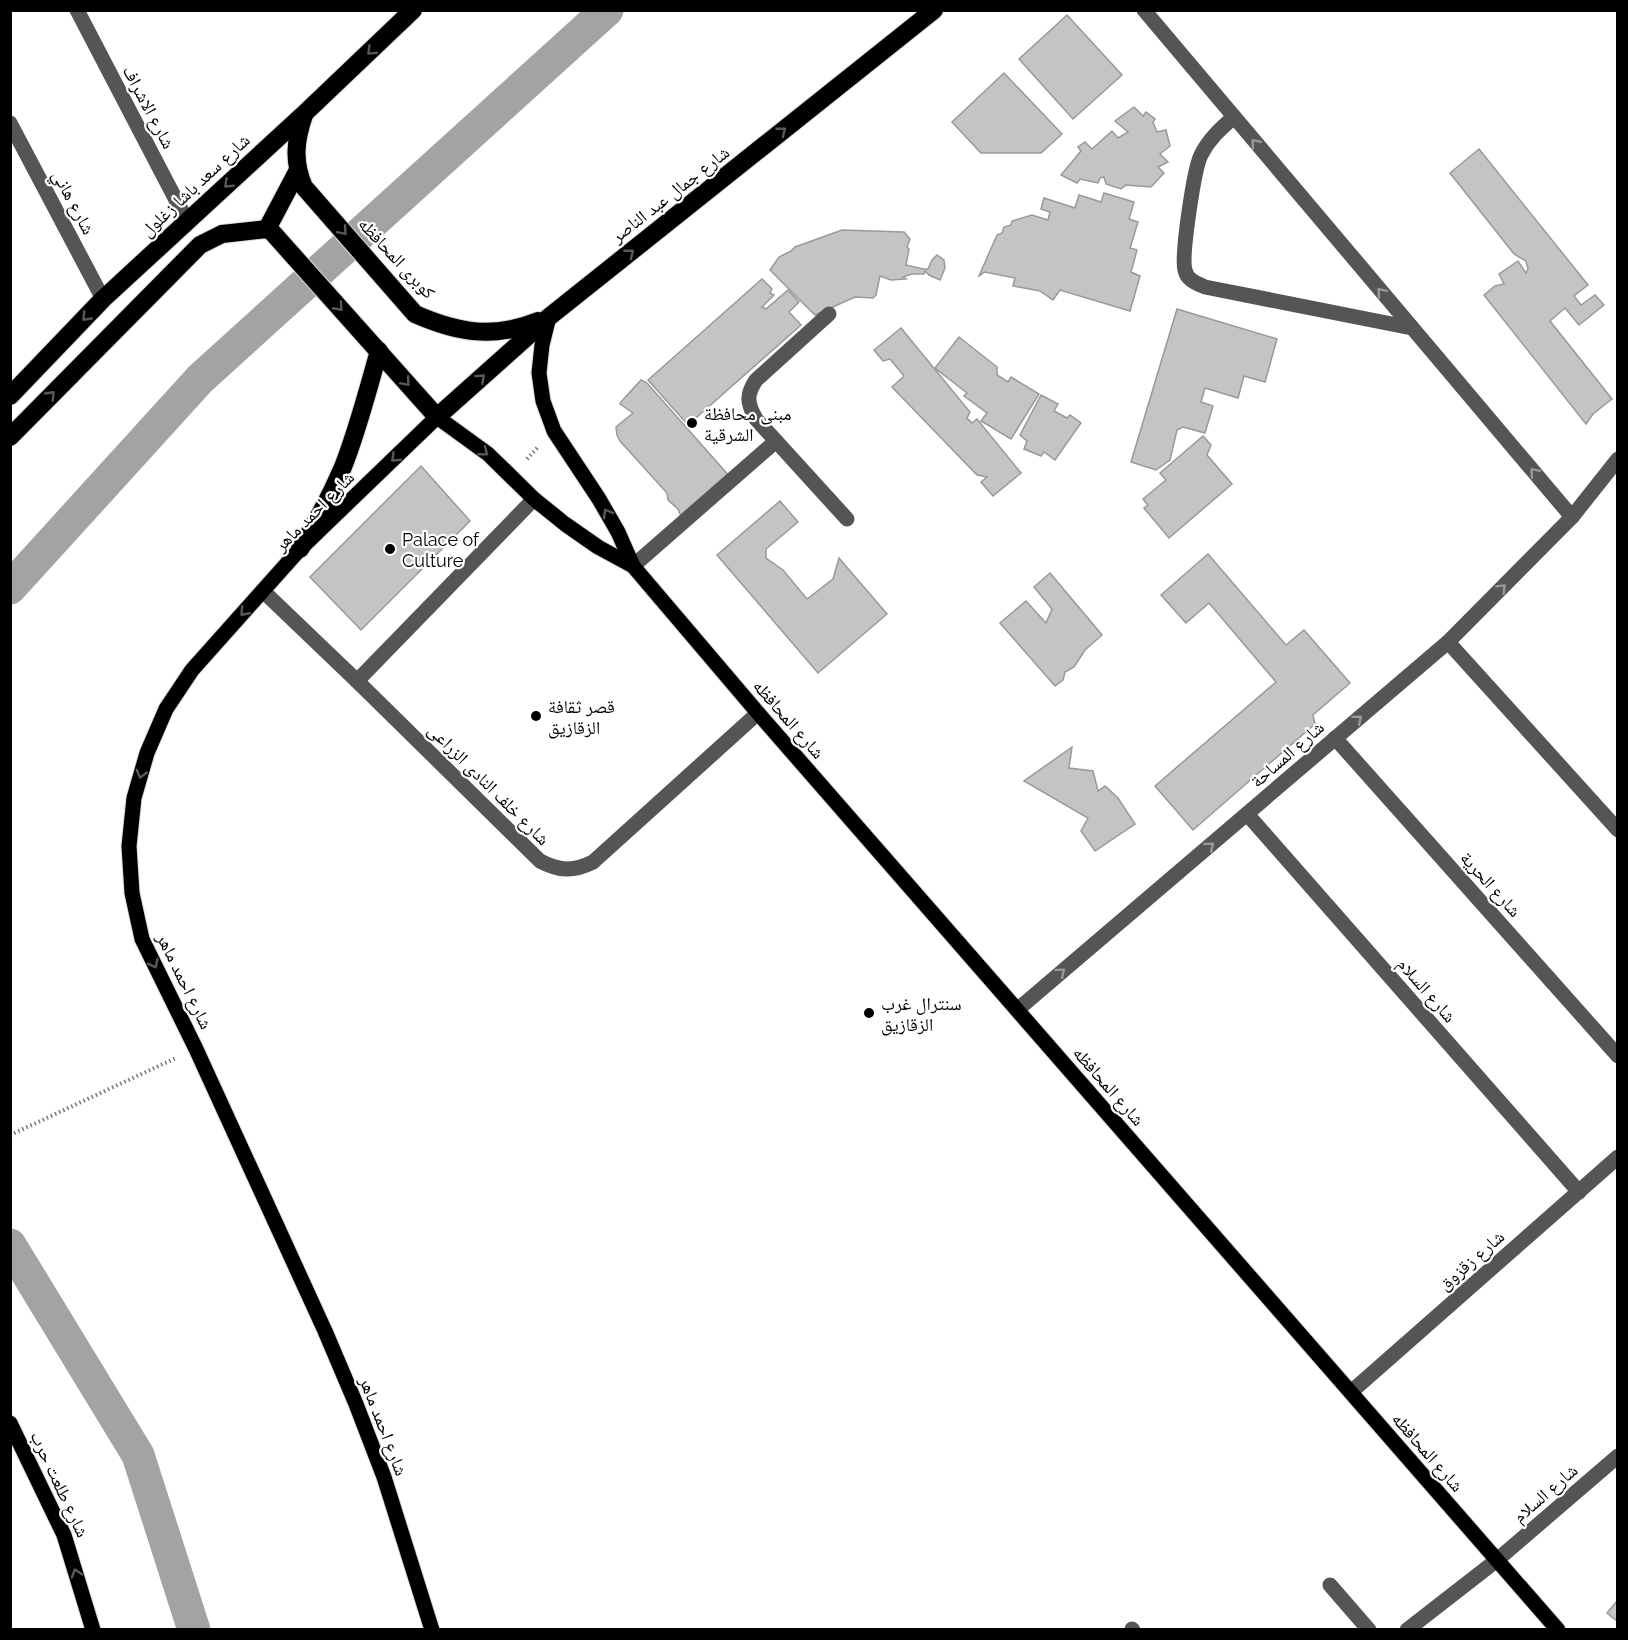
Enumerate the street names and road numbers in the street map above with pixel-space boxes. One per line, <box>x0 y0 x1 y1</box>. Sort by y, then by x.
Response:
street label: شارع الاشراف <box>117 62 180 153</box>
street label: شارع سعد باشا زغلول <box>136 129 255 242</box>
street label: شارع جمال عبد الناصر <box>606 141 734 248</box>
street label: شارع هاني <box>44 166 100 240</box>
street label: كوبرى المحافظه <box>353 213 440 304</box>
street label: شارع احمد ماهر <box>269 467 359 557</box>
street label: شارع المحافظه <box>748 675 829 763</box>
street label: شارع المساحة <box>1246 716 1329 792</box>
street label: شارع خلف النادى الزراعى <box>423 719 554 850</box>
street label: شارع الحرية <box>1456 847 1526 922</box>
street label: شارع احمد ماهر <box>151 929 217 1033</box>
street label: شارع السلام <box>1392 953 1461 1028</box>
street label: شارع المحافظه <box>1068 1042 1149 1130</box>
street label: شارع زقزوق <box>1434 1226 1509 1295</box>
street label: شارع احمد ماهر <box>354 1373 412 1479</box>
street label: شارع المحافظه <box>1387 1408 1468 1496</box>
street label: شارع طلعت حرب <box>25 1428 94 1541</box>
street label: شارع السلام <box>1508 1459 1583 1528</box>

